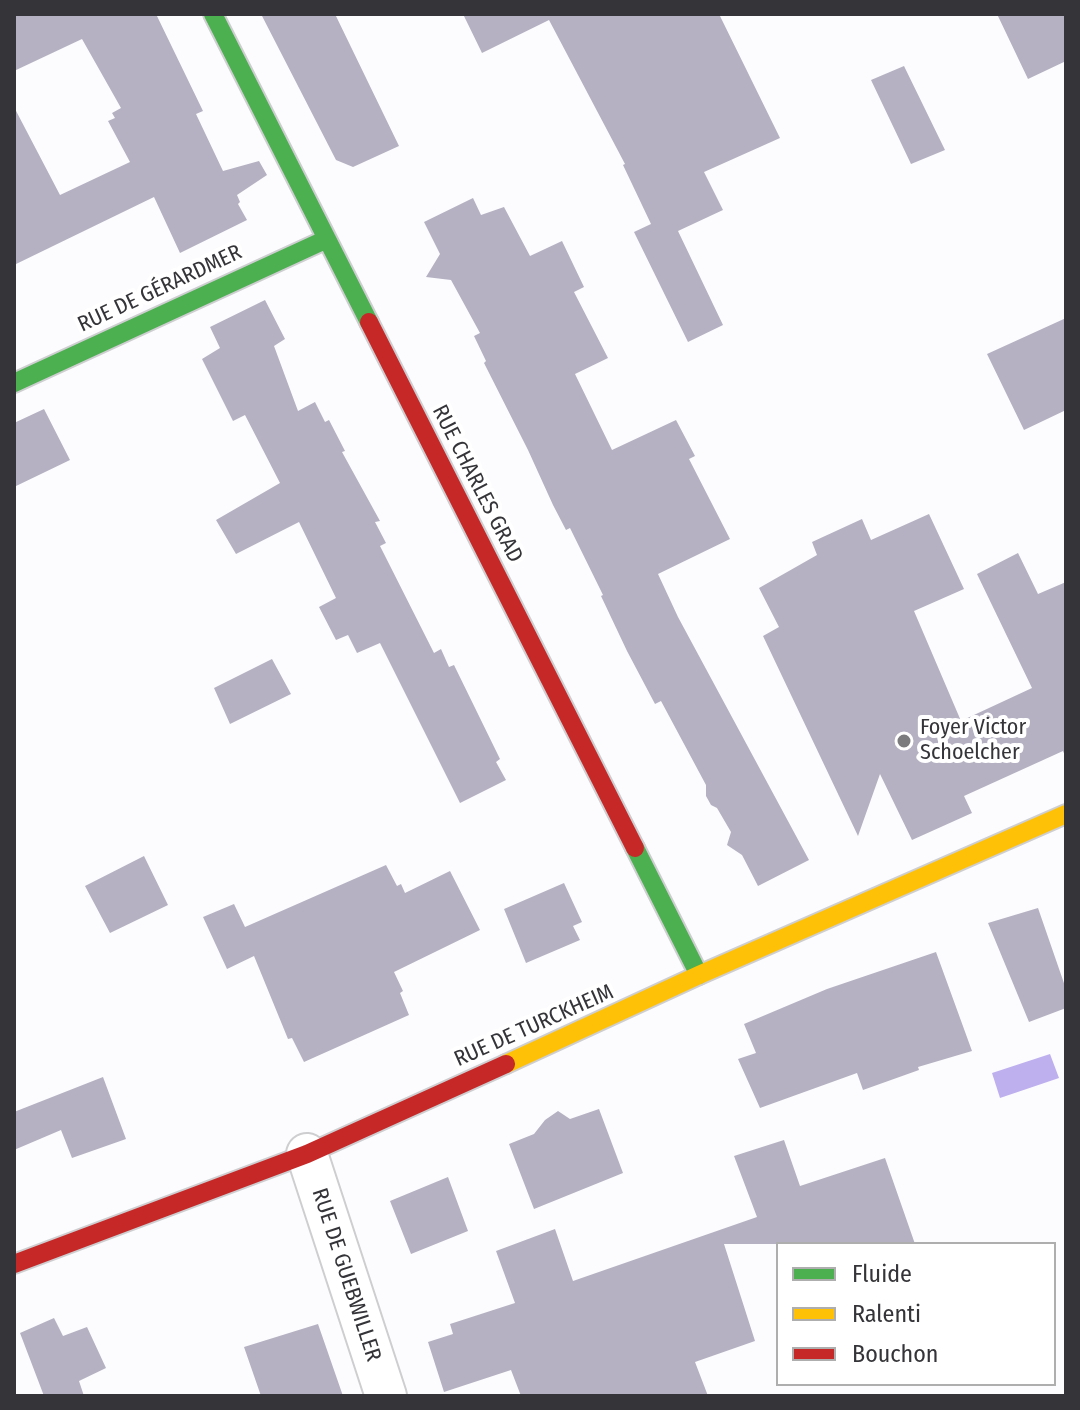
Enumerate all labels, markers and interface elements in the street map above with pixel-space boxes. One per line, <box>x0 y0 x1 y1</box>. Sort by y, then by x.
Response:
street label: RUE DE GÉRARDMER <box>74 240 246 338</box>
street label: RUE CHARLES GRAD <box>426 401 528 567</box>
place label: Foyer Victor Schoelcher <box>920 715 1026 766</box>
marker: Foyer Victor Schoelcher <box>895 732 913 750</box>
street label: RUE DE TURCKHEIM <box>450 979 618 1073</box>
street label: RUE DE GUEBWILLER <box>306 1185 386 1365</box>
legend <box>776 1242 1056 1386</box>
text: Fluide <box>852 1260 912 1288</box>
text: Ralenti <box>852 1300 921 1328</box>
text: Bouchon <box>852 1340 939 1368</box>

